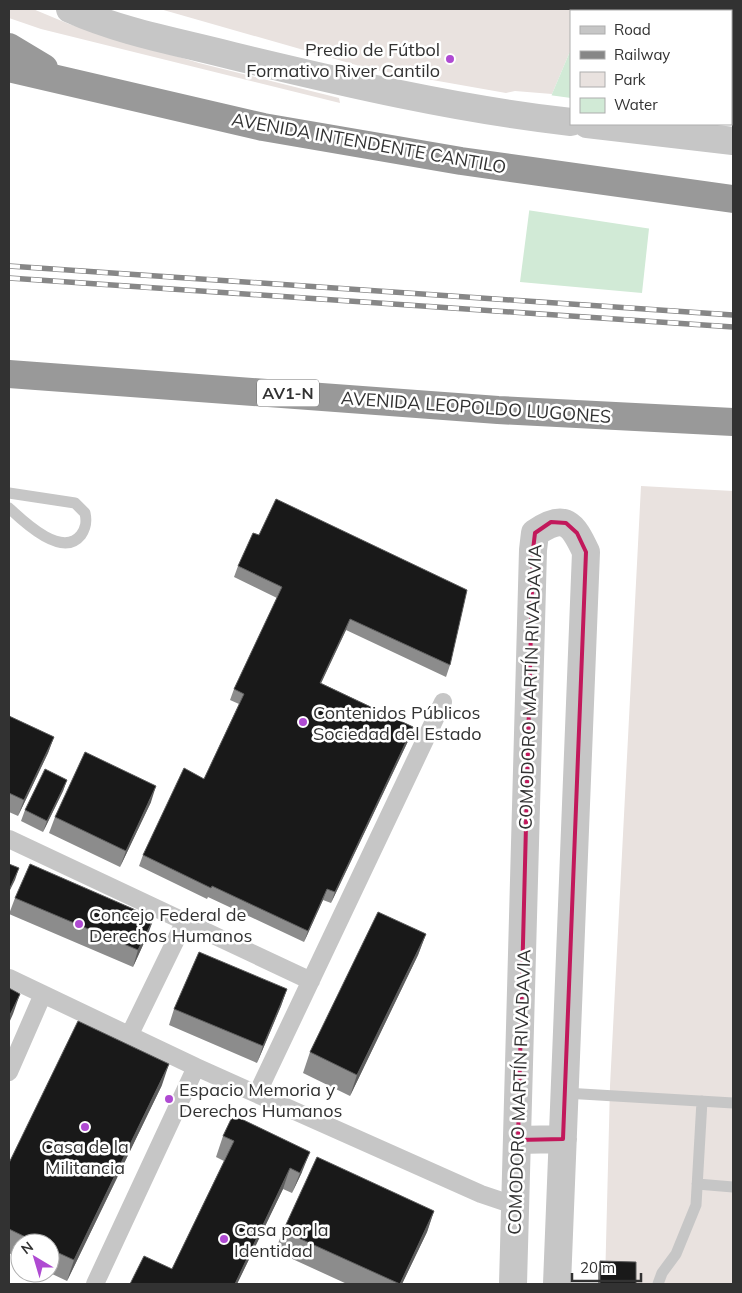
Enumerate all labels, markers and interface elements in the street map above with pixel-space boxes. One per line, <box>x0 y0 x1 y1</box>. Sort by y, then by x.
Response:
legend <box>570 10 732 125</box>
text: Road <box>614 20 651 39</box>
place label: Predio de Fútbol Formativo River Cantilo <box>246 38 440 82</box>
text: Railway <box>614 45 670 64</box>
marker: Predio de Fútbol Formativo River Cantilo <box>444 53 456 65</box>
text: Park <box>614 70 646 89</box>
text: Water <box>614 95 658 114</box>
street label: AVENIDA INTENDENTE CANTILO <box>230 107 508 179</box>
road number: AV1-N <box>257 379 319 406</box>
street label: AVENIDA LEOPOLDO LUGONES <box>340 386 612 428</box>
street label: COMODORO MARTÍN RIVADAVIA <box>514 544 546 830</box>
place label: Contenidos Públicos Sociedad del Estado <box>313 701 482 745</box>
marker: Contenidos Públicos Sociedad del Estado <box>297 716 309 728</box>
place label: Concejo Federal de Derechos Humanos <box>89 903 252 947</box>
marker: Concejo Federal de Derechos Humanos <box>73 918 85 930</box>
street label: COMODORO MARTÍN RIVADAVIA <box>503 949 535 1235</box>
place label: Espacio Memoria y Derechos Humanos <box>179 1078 342 1122</box>
marker: Espacio Memoria y Derechos Humanos <box>163 1093 175 1105</box>
marker: Casa de la Militancia <box>79 1121 91 1133</box>
place label: Casa de la Militancia <box>41 1135 129 1179</box>
place label: Casa por la Identidad <box>234 1218 329 1262</box>
north arrow <box>10 1233 60 1283</box>
marker: Casa por la Identidad <box>218 1233 230 1245</box>
text: N <box>17 1237 37 1258</box>
scale bar <box>572 1250 641 1282</box>
text: 20 m <box>580 1258 615 1277</box>

